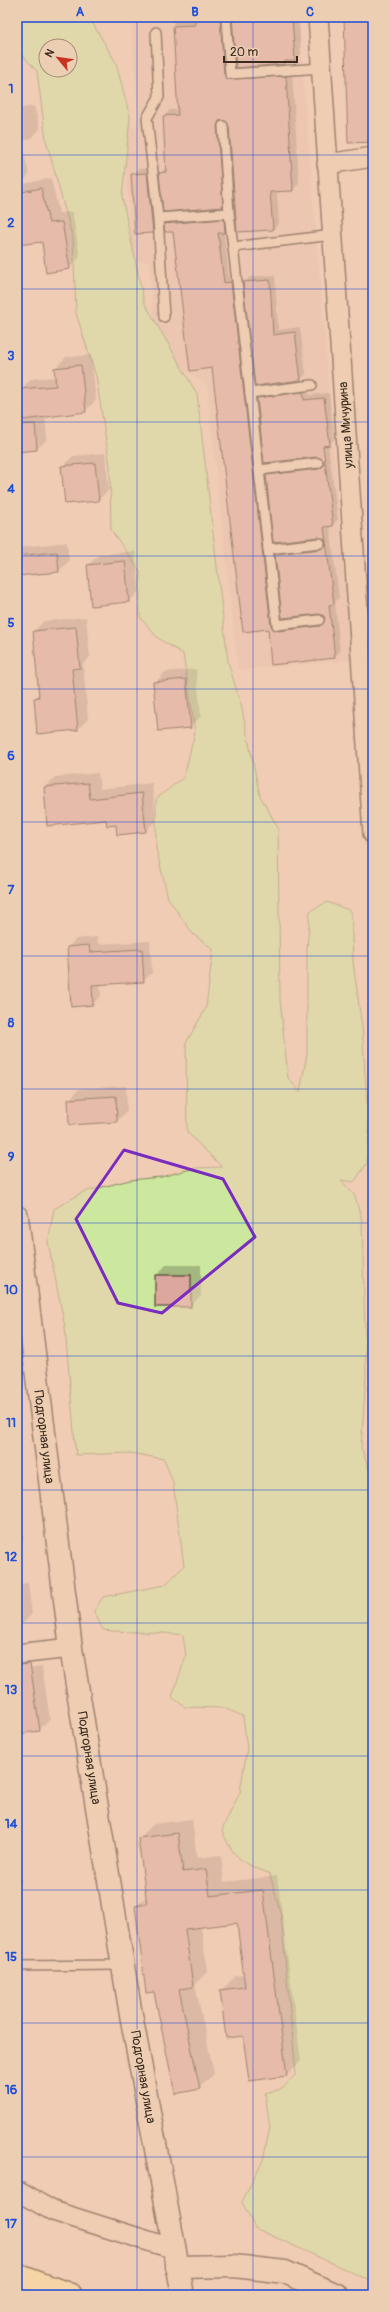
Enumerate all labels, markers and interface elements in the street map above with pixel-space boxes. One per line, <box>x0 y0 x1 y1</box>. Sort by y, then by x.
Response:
text: A <box>76 4 85 20</box>
text: B <box>191 4 199 20</box>
text: C <box>306 4 314 20</box>
north arrow <box>38 38 78 78</box>
scale bar <box>224 38 297 64</box>
text: 20 m <box>230 45 259 60</box>
text: N <box>42 46 57 60</box>
text: 1 <box>8 81 14 97</box>
text: 2 <box>7 215 15 231</box>
text: 3 <box>7 348 15 364</box>
street label: улица Мичурина <box>335 381 357 470</box>
text: 4 <box>7 481 15 497</box>
text: 5 <box>7 615 15 631</box>
text: 6 <box>7 748 15 764</box>
text: 7 <box>8 882 15 898</box>
text: 8 <box>8 1015 15 1031</box>
text: 9 <box>8 1149 15 1165</box>
text: 10 <box>4 1282 18 1298</box>
street label: Подгорная улица <box>30 1389 58 1485</box>
text: 11 <box>6 1415 16 1431</box>
text: 12 <box>5 1549 17 1565</box>
text: 13 <box>5 1682 17 1698</box>
street label: Подгорная улица <box>74 1710 104 1806</box>
text: 14 <box>5 1816 18 1832</box>
text: 15 <box>5 1949 17 1965</box>
street label: Подгорная улица <box>127 2029 159 2125</box>
text: 16 <box>5 2082 18 2098</box>
text: 17 <box>5 2216 17 2232</box>

